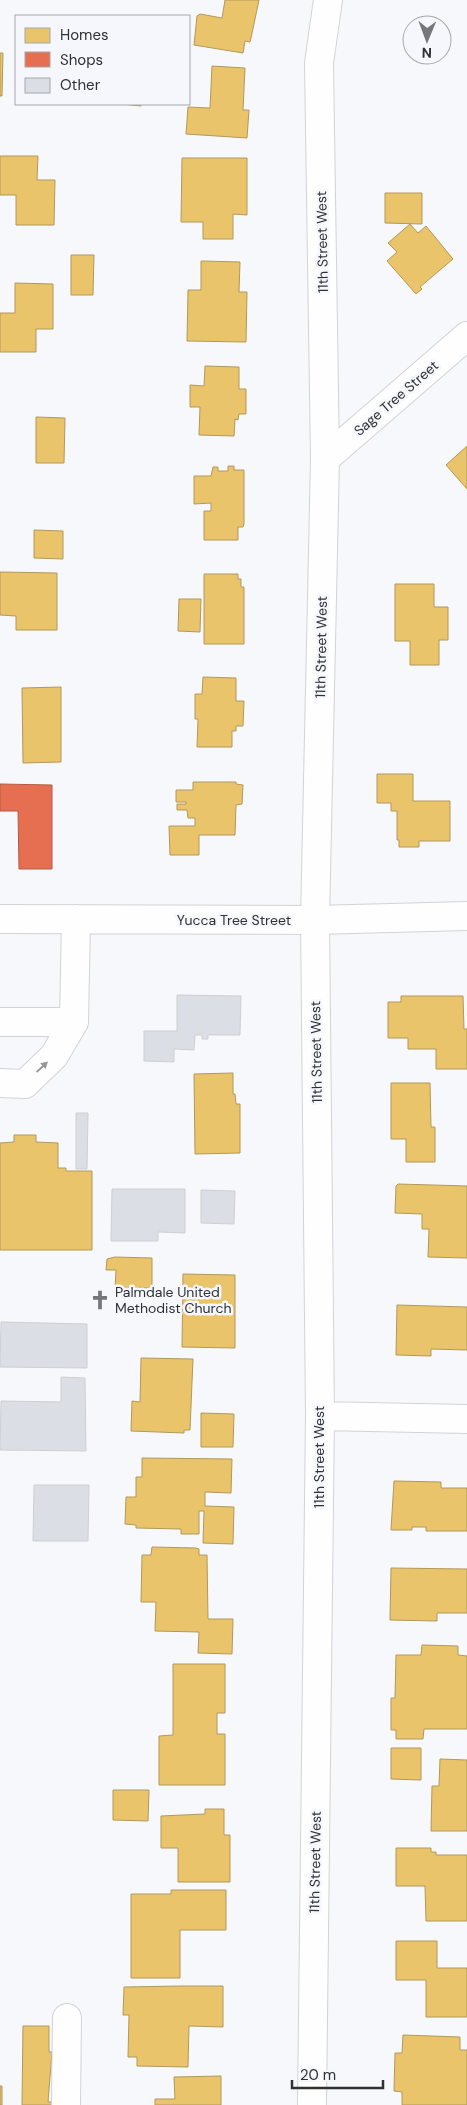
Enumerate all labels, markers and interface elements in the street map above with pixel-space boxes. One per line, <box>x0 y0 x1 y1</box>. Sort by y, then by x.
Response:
legend <box>15 15 190 105</box>
north arrow <box>402 15 452 65</box>
text: Homes <box>60 25 109 45</box>
text: N <box>422 44 432 62</box>
text: Shops <box>60 50 103 70</box>
text: Other <box>60 75 101 95</box>
street label: 11th Street West <box>312 191 332 293</box>
street label: Sage Tree Street <box>350 356 442 440</box>
street label: 11th Street West <box>311 596 331 698</box>
street label: Yucca Tree Street <box>177 911 291 929</box>
street label: 11th Street West <box>306 1001 326 1103</box>
one-way arrow <box>36 1061 48 1073</box>
place label: Palmdale United Methodist Church <box>115 1283 231 1317</box>
church icon: Palmdale United Methodist Church <box>89 1289 111 1311</box>
street label: 11th Street West <box>310 1406 328 1508</box>
street label: 11th Street West <box>305 1811 325 1913</box>
scale bar <box>292 2058 383 2090</box>
text: 20 m <box>300 2065 336 2085</box>

